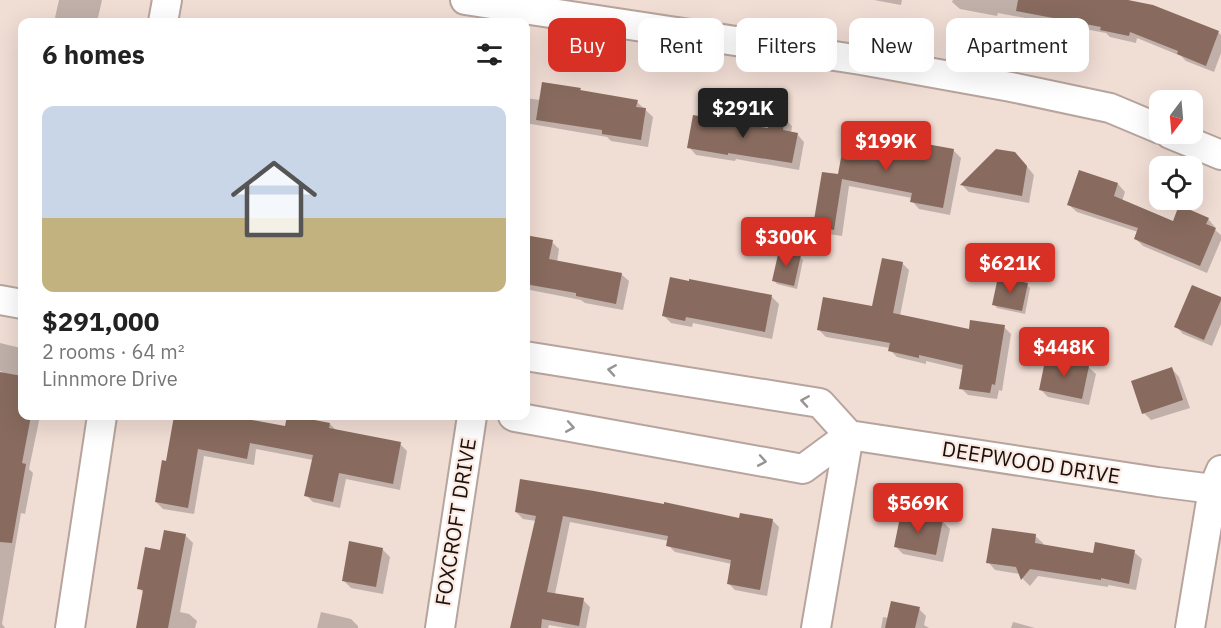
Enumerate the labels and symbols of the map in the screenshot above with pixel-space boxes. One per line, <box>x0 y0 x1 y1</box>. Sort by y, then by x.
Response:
pin: $291K <box>701 88 785 139</box>
north arrow <box>1149 90 1203 144</box>
pin: $199K <box>844 121 928 172</box>
pin: $300K <box>744 217 828 268</box>
pin: $621K <box>968 243 1052 294</box>
pin: $448K <box>1022 327 1106 378</box>
one-way arrow <box>608 364 618 377</box>
one-way arrow <box>800 395 810 407</box>
one-way arrow <box>565 420 575 433</box>
street label: DEEPWOOD DRIVE <box>940 434 1122 490</box>
street label: FOXCROFT DRIVE <box>428 436 482 608</box>
one-way arrow <box>757 455 767 467</box>
pin: $569K <box>876 483 960 534</box>

